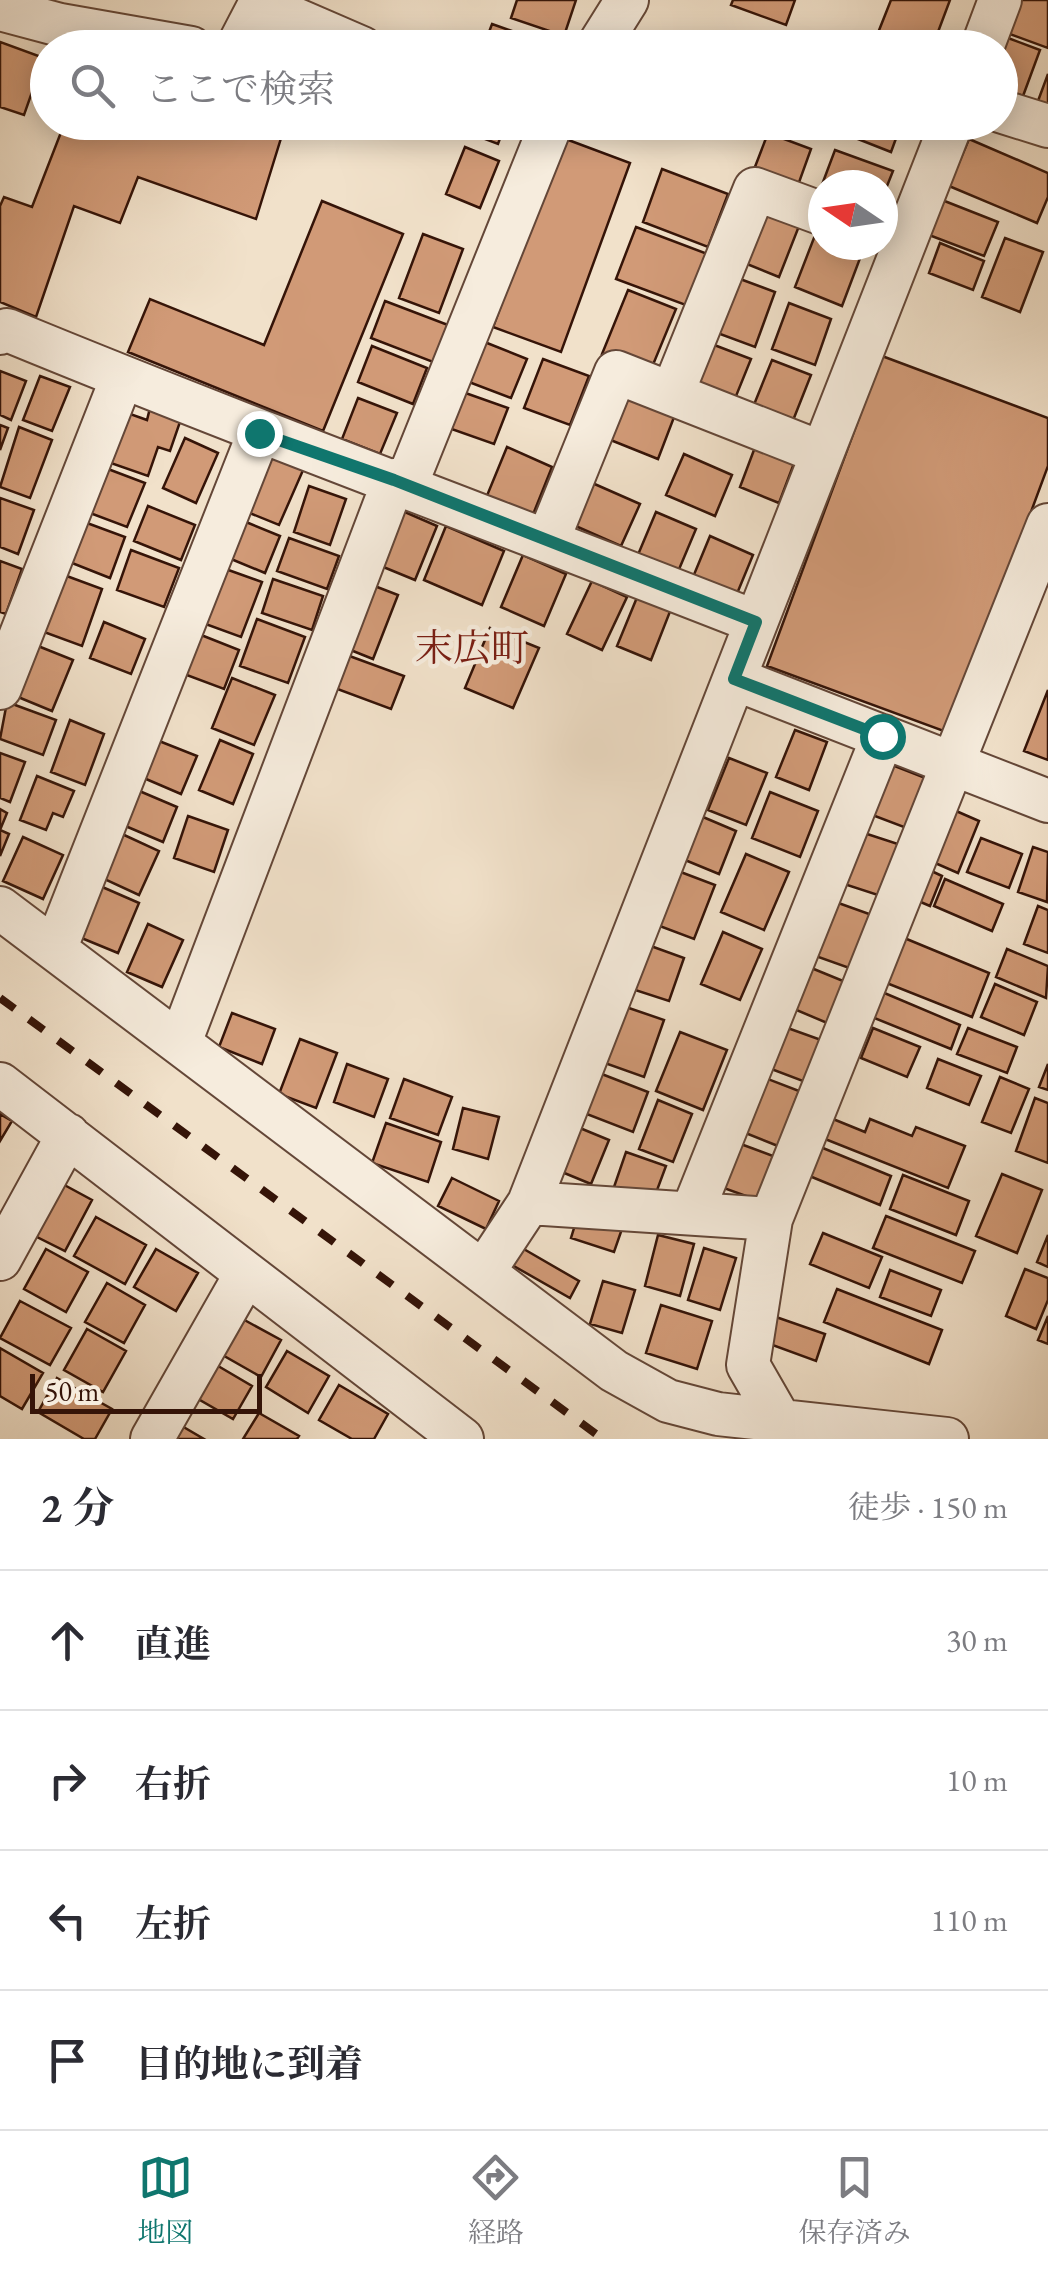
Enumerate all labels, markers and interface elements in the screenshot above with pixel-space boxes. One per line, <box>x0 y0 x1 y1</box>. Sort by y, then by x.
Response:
search box <box>30 30 1018 140</box>
icon: search <box>65 58 120 113</box>
text: ここで検索 <box>145 64 335 113</box>
north arrow <box>808 170 898 260</box>
route end <box>237 411 283 457</box>
district label: 末広町 <box>415 623 529 672</box>
route start <box>860 714 906 760</box>
scale bar <box>30 1369 262 1414</box>
text: 50 m <box>45 1373 99 1409</box>
text: 2 分 <box>40 1480 114 1535</box>
text: 徒歩 · 150 m <box>847 1486 1008 1528</box>
icon: ahead <box>40 1613 95 1668</box>
text: 直進 <box>135 1619 211 1668</box>
text: 30 m <box>946 1619 1008 1661</box>
icon: right <box>40 1753 95 1808</box>
text: 右折 <box>135 1759 211 1808</box>
text: 10 m <box>946 1759 1008 1801</box>
icon: left <box>40 1893 95 1948</box>
text: 左折 <box>135 1899 211 1948</box>
text: 110 m <box>931 1899 1008 1941</box>
icon: arrive <box>40 2033 95 2088</box>
text: 目的地に到着 <box>135 2039 363 2088</box>
tab: 地図 <box>137 2150 193 2250</box>
tab: 経路 <box>468 2150 524 2250</box>
tab: 保存済み <box>799 2150 911 2250</box>

